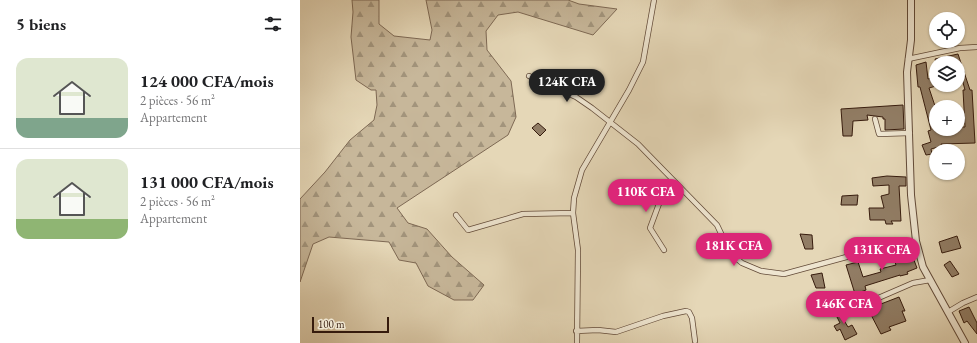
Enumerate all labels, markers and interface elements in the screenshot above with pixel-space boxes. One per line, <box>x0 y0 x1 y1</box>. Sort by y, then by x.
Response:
map controls <box>929 12 965 180</box>
button: locate <box>929 12 965 48</box>
text: 5 biens <box>16 13 66 35</box>
icon: filters <box>262 13 284 35</box>
button: layers <box>929 56 965 92</box>
pin: 124K CFA <box>526 69 608 103</box>
text: 124 000 CFA/mois <box>140 70 274 92</box>
text: 124K CFA <box>538 73 596 90</box>
icon: home <box>48 74 96 122</box>
text: 2 pièces · 56 m² <box>140 92 215 109</box>
button: + <box>929 100 965 136</box>
text: Appartement <box>140 109 207 126</box>
button: − <box>929 144 965 180</box>
text: 131 000 CFA/mois <box>140 171 274 193</box>
icon: home <box>48 175 96 223</box>
pin: 110K CFA <box>605 179 687 213</box>
text: 110K CFA <box>617 183 675 200</box>
text: 2 pièces · 56 m² <box>140 193 215 210</box>
text: Appartement <box>140 210 207 227</box>
pin: 181K CFA <box>693 233 775 267</box>
text: 181K CFA <box>705 237 763 254</box>
pin: 131K CFA <box>841 237 923 271</box>
text: 131K CFA <box>853 241 911 258</box>
pin: 146K CFA <box>803 291 885 325</box>
text: 146K CFA <box>815 295 873 312</box>
scale bar <box>312 315 389 334</box>
text: 100 m <box>318 317 345 331</box>

